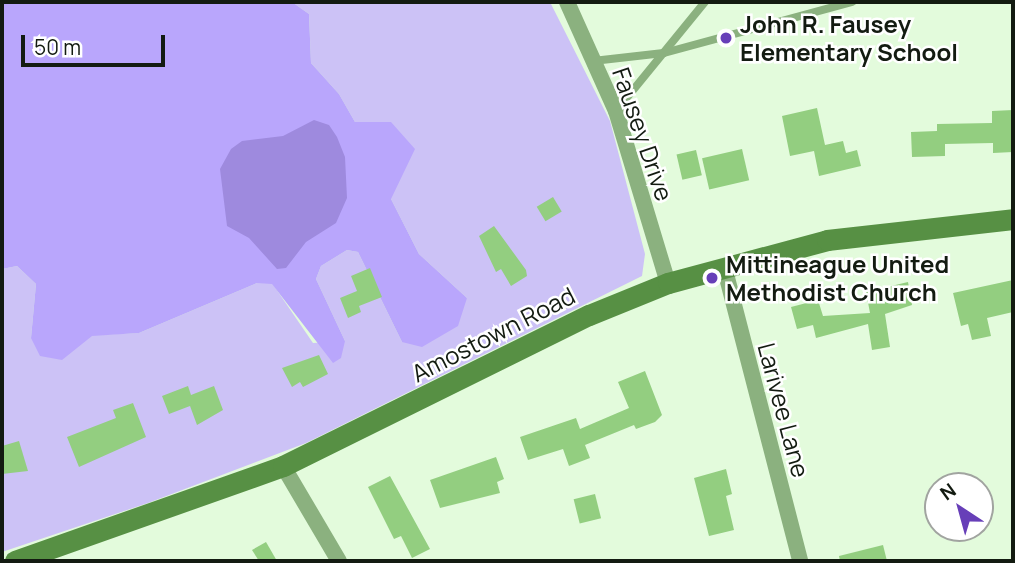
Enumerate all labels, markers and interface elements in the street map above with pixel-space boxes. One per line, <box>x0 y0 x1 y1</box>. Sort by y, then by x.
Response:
place label: John R. Fausey Elementary School <box>740 10 958 66</box>
scale bar <box>24 21 168 65</box>
marker: John R. Fausey Elementary School <box>718 30 734 46</box>
text: 50 m <box>34 33 81 61</box>
street label: Fausey Drive <box>607 64 679 204</box>
place label: Mittineague United Methodist Church <box>726 250 949 306</box>
marker: Mittineague United Methodist Church <box>704 270 720 286</box>
street label: Amostown Road <box>407 280 579 388</box>
street label: Larivee Lane <box>752 340 816 480</box>
north arrow <box>924 472 994 542</box>
text: N <box>935 477 961 506</box>

